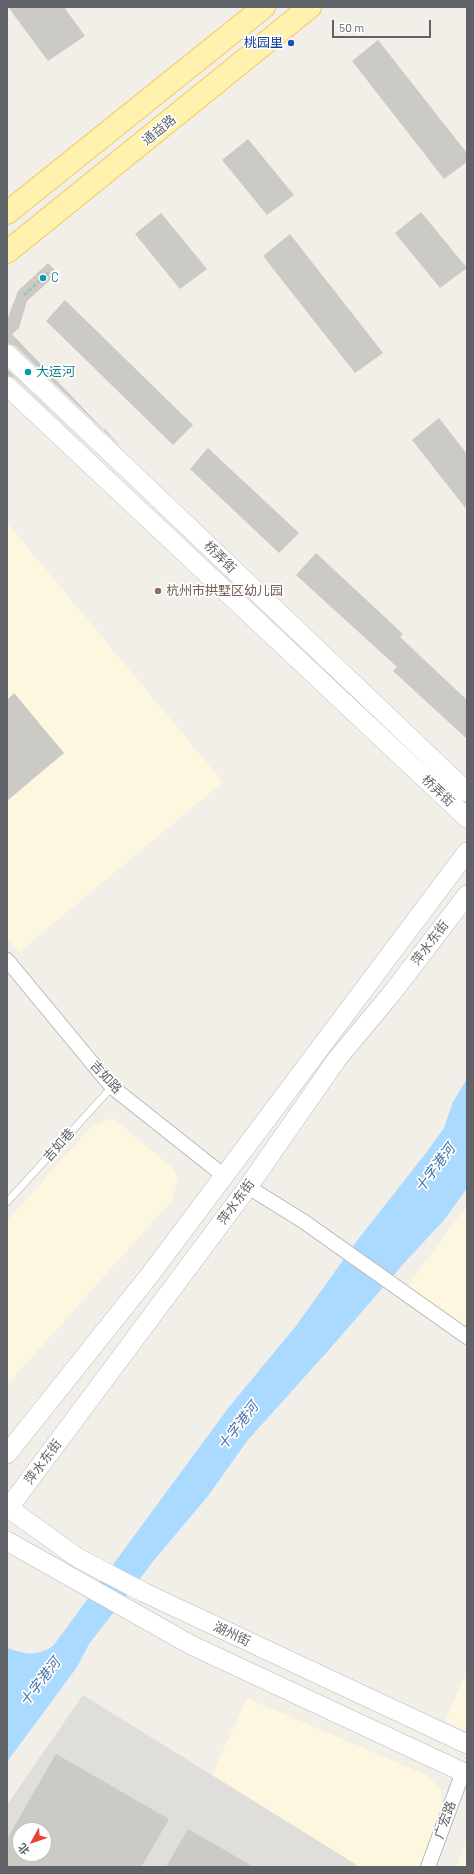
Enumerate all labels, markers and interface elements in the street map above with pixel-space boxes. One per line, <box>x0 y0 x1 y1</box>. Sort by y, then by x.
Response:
scale bar <box>334 12 433 38</box>
text: 50 m <box>339 20 364 34</box>
place label: 桃园里 <box>244 35 283 51</box>
marker: 桃园里 <box>286 38 296 48</box>
street label: 通益路 <box>139 112 179 148</box>
place label: C <box>51 270 59 286</box>
marker: C <box>38 273 48 283</box>
place label: 大运河 <box>36 364 75 380</box>
marker: 大运河 <box>23 367 33 377</box>
street label: 桥弄街 <box>201 538 239 576</box>
place label: 杭州市拱墅区幼儿园 <box>166 583 283 599</box>
marker: 杭州市拱墅区幼儿园 <box>153 586 163 596</box>
street label: 桥弄街 <box>418 772 458 810</box>
street label: 萍水东街 <box>408 918 452 968</box>
street label: 吉如路 <box>87 1057 125 1097</box>
street label: 吉如巷 <box>40 1125 78 1165</box>
water label: 十字港河 <box>411 1141 459 1195</box>
street label: 萍水东街 <box>214 1176 258 1228</box>
water label: 十字港河 <box>214 1399 262 1453</box>
street label: 萍水东街 <box>21 1437 65 1487</box>
street label: 湖州街 <box>211 1619 253 1649</box>
water label: 十字港河 <box>16 1655 64 1709</box>
street label: 广宏路 <box>431 1799 459 1841</box>
north arrow <box>12 1822 52 1862</box>
text: 北 <box>15 1841 32 1858</box>

